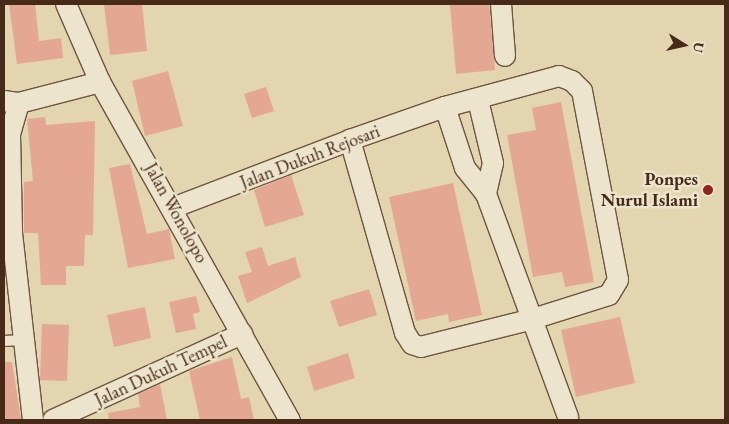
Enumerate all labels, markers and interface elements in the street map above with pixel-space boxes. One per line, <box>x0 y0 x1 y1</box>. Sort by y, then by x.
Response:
north arrow <box>659 20 709 70</box>
text: U <box>689 41 709 54</box>
street label: Jalan Dukuh Rejosari <box>237 120 383 194</box>
street label: Jalan Wonolopo <box>140 159 212 267</box>
place label: Ponpes Nurul Islami <box>601 169 698 212</box>
marker: Ponpes Nurul Islami <box>702 184 714 196</box>
street label: Jalan Dukuh Tempel <box>91 331 231 411</box>

